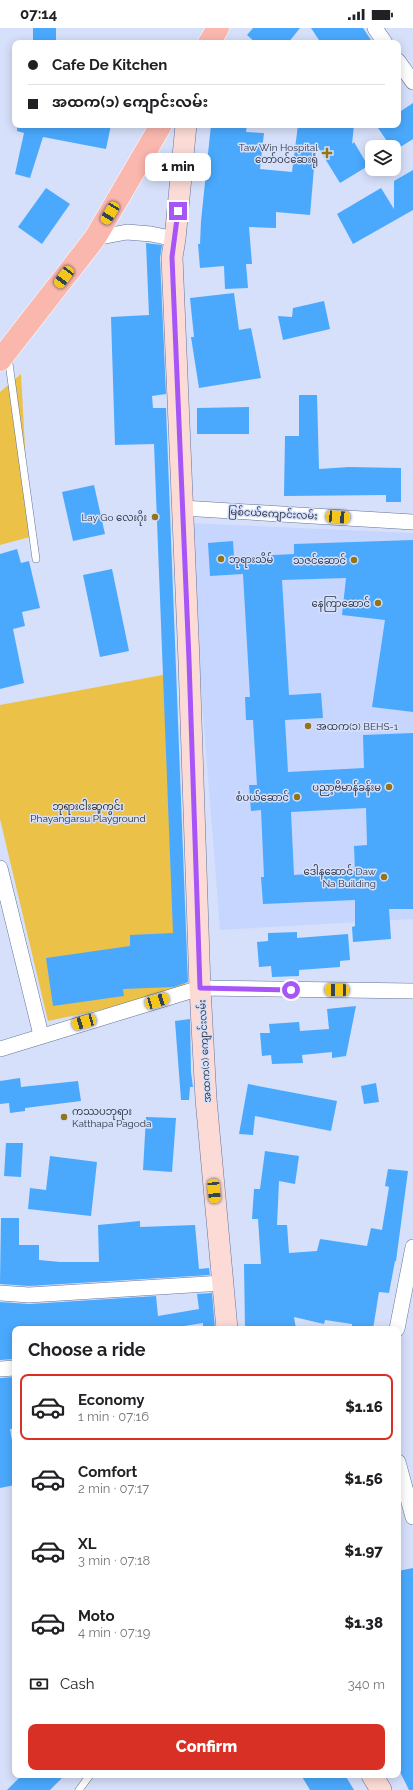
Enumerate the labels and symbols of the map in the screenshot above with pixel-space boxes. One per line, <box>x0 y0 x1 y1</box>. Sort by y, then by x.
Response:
place label: Taw Win Hospital တော်ဝင်ဆေးရုံ <box>239 142 318 168</box>
marker: Taw Win Hospital တော်ဝင်ဆေးရုံ <box>321 147 333 159</box>
callout: 1 min <box>145 153 211 181</box>
car <box>99 200 121 226</box>
route end <box>169 202 187 220</box>
car <box>52 264 76 290</box>
street label: မြစ်ငယ်ကျောင်းလမ်း <box>228 504 318 524</box>
place label: Lay Go လေးဂိုး <box>81 510 147 526</box>
car <box>326 510 350 524</box>
marker: Lay Go လေးဂိုး <box>150 512 160 522</box>
place label: ဘုရားသိမ် <box>229 552 273 568</box>
place label: သဇင်ဆောင် <box>293 553 346 566</box>
marker: ဘုရားသိမ် <box>216 554 226 564</box>
marker: သဇင်ဆောင် <box>349 555 359 565</box>
place label: နေကြာဆောင် <box>312 596 370 612</box>
marker: နေကြာဆောင် <box>373 598 383 608</box>
marker: အထက(၁) BEHS-1 <box>303 721 313 731</box>
place label: အထက(၁) BEHS-1 <box>316 721 399 732</box>
place label: ပညာ့ဗိမာန်ခန်းမ <box>312 780 381 796</box>
marker: ပညာ့ဗိမာန်ခန်းမ <box>384 782 394 792</box>
place label: စံပယ်ဆောင် <box>236 790 289 803</box>
marker: စံပယ်ဆောင် <box>292 792 302 802</box>
park label: ဘုရားငါးဆူကွင်း Phayangarsu Playground <box>30 799 146 824</box>
place label: ဒေါနဆောင် Daw Na Building <box>303 864 376 889</box>
marker: ဒေါနဆောင် Daw Na Building <box>379 872 389 882</box>
route start <box>282 981 300 999</box>
car <box>325 984 349 996</box>
car <box>144 992 170 1010</box>
street label: အထက(၁) ကျောင်းလမ်း <box>194 999 216 1103</box>
car <box>71 1013 97 1031</box>
place label: ကဿပဘုရား Katthapa Pagoda <box>72 1106 151 1129</box>
marker: ကဿပဘုရား Katthapa Pagoda <box>59 1112 69 1122</box>
car <box>207 1179 221 1203</box>

